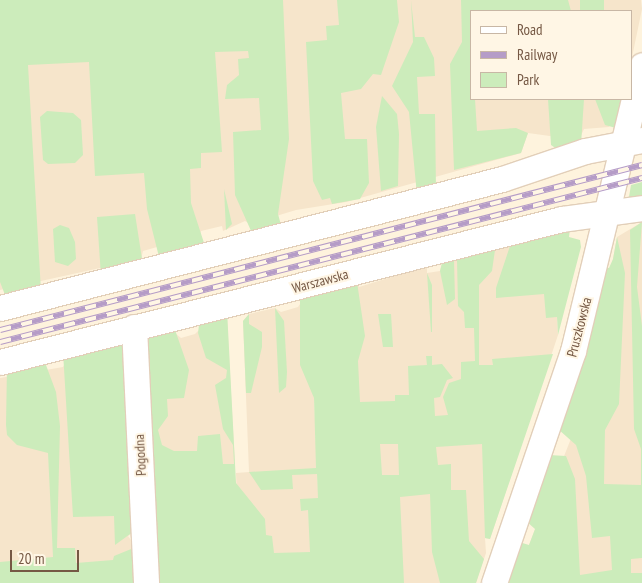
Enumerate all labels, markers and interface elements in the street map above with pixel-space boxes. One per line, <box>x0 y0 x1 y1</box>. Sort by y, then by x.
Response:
legend <box>470 10 632 100</box>
text: Road <box>517 20 543 39</box>
text: Railway <box>517 45 557 64</box>
text: Park <box>517 70 539 89</box>
street label: Warszawska <box>290 265 350 297</box>
street label: Pruszkowska <box>563 295 595 359</box>
street label: Pogodna <box>131 434 149 476</box>
scale bar <box>12 540 81 572</box>
text: 20 m <box>18 549 44 568</box>

